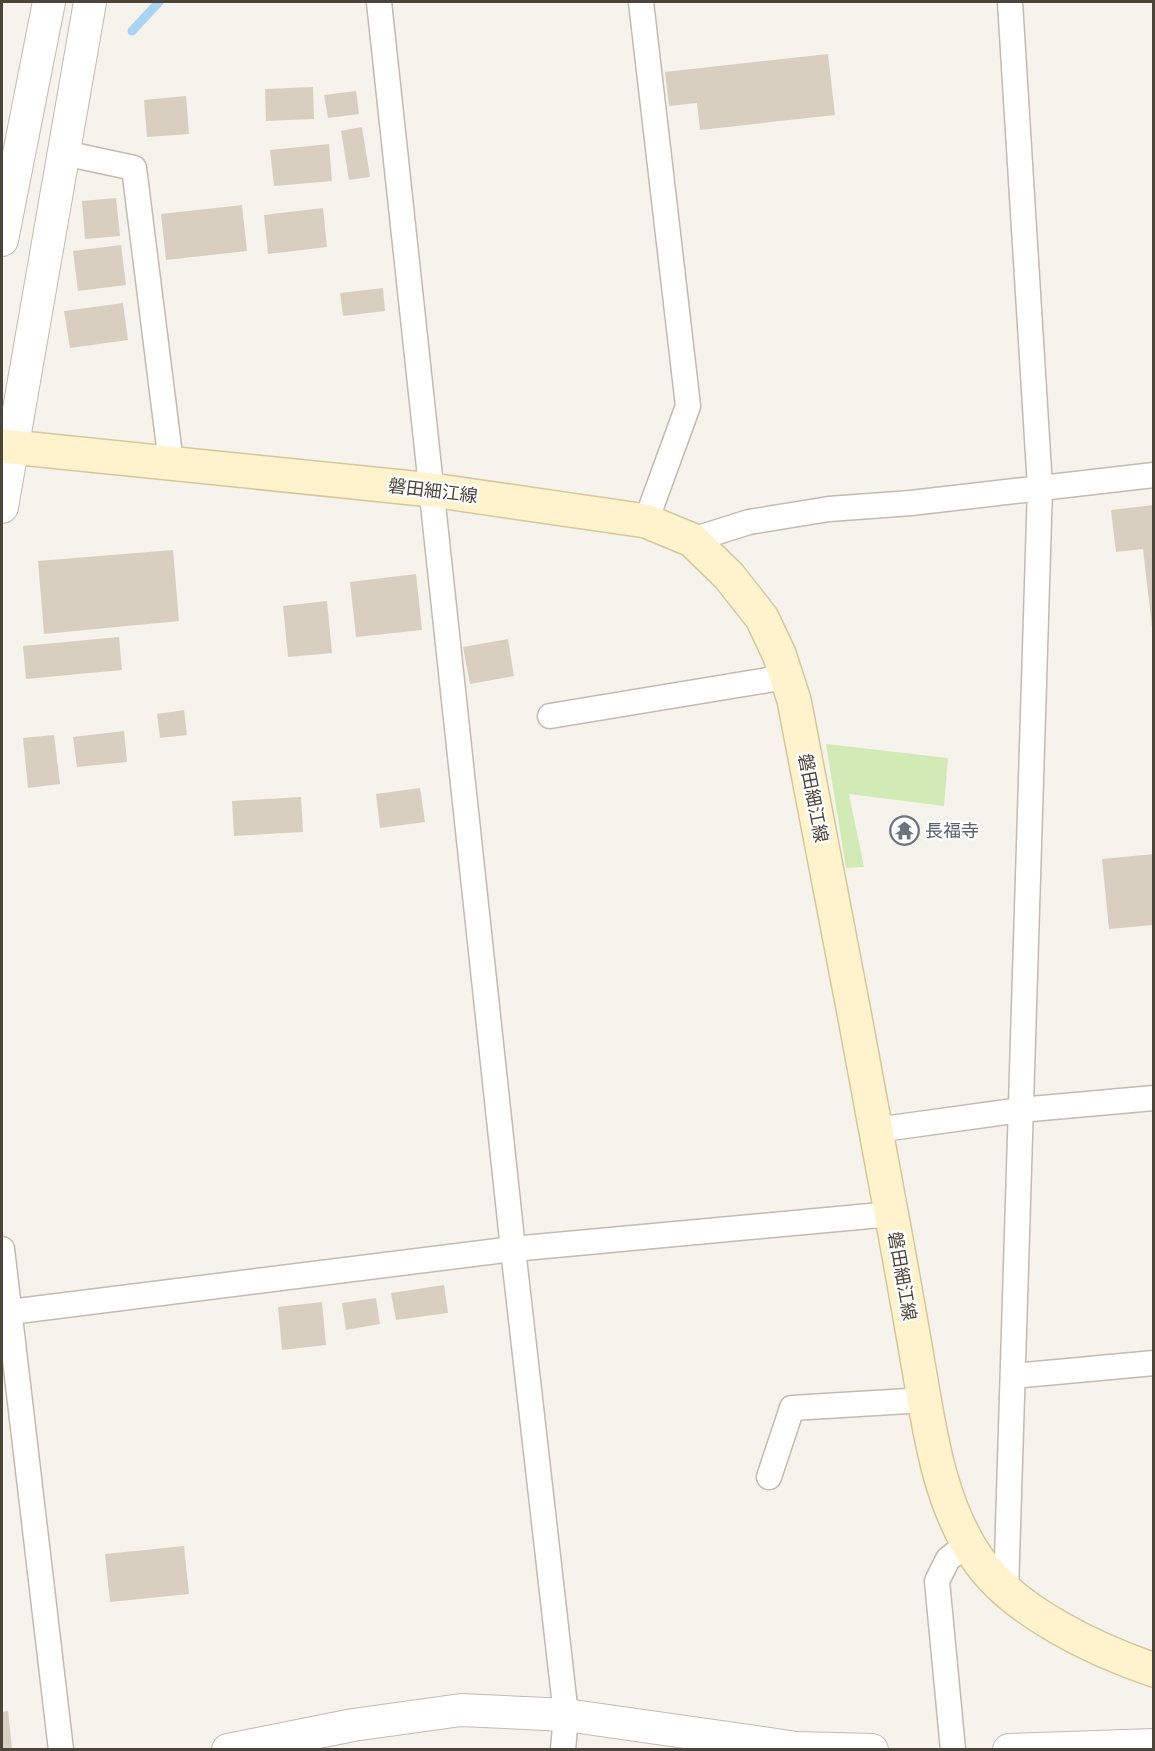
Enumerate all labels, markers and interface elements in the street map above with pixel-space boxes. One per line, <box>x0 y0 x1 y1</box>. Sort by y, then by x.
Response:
street label: 磐田細江線 <box>387 475 479 505</box>
street label: 磐田細江線 <box>796 752 832 844</box>
temple icon: 長福寺 <box>888 815 920 847</box>
place label: 長福寺 <box>925 820 979 840</box>
street label: 磐田細江線 <box>885 1230 921 1322</box>

